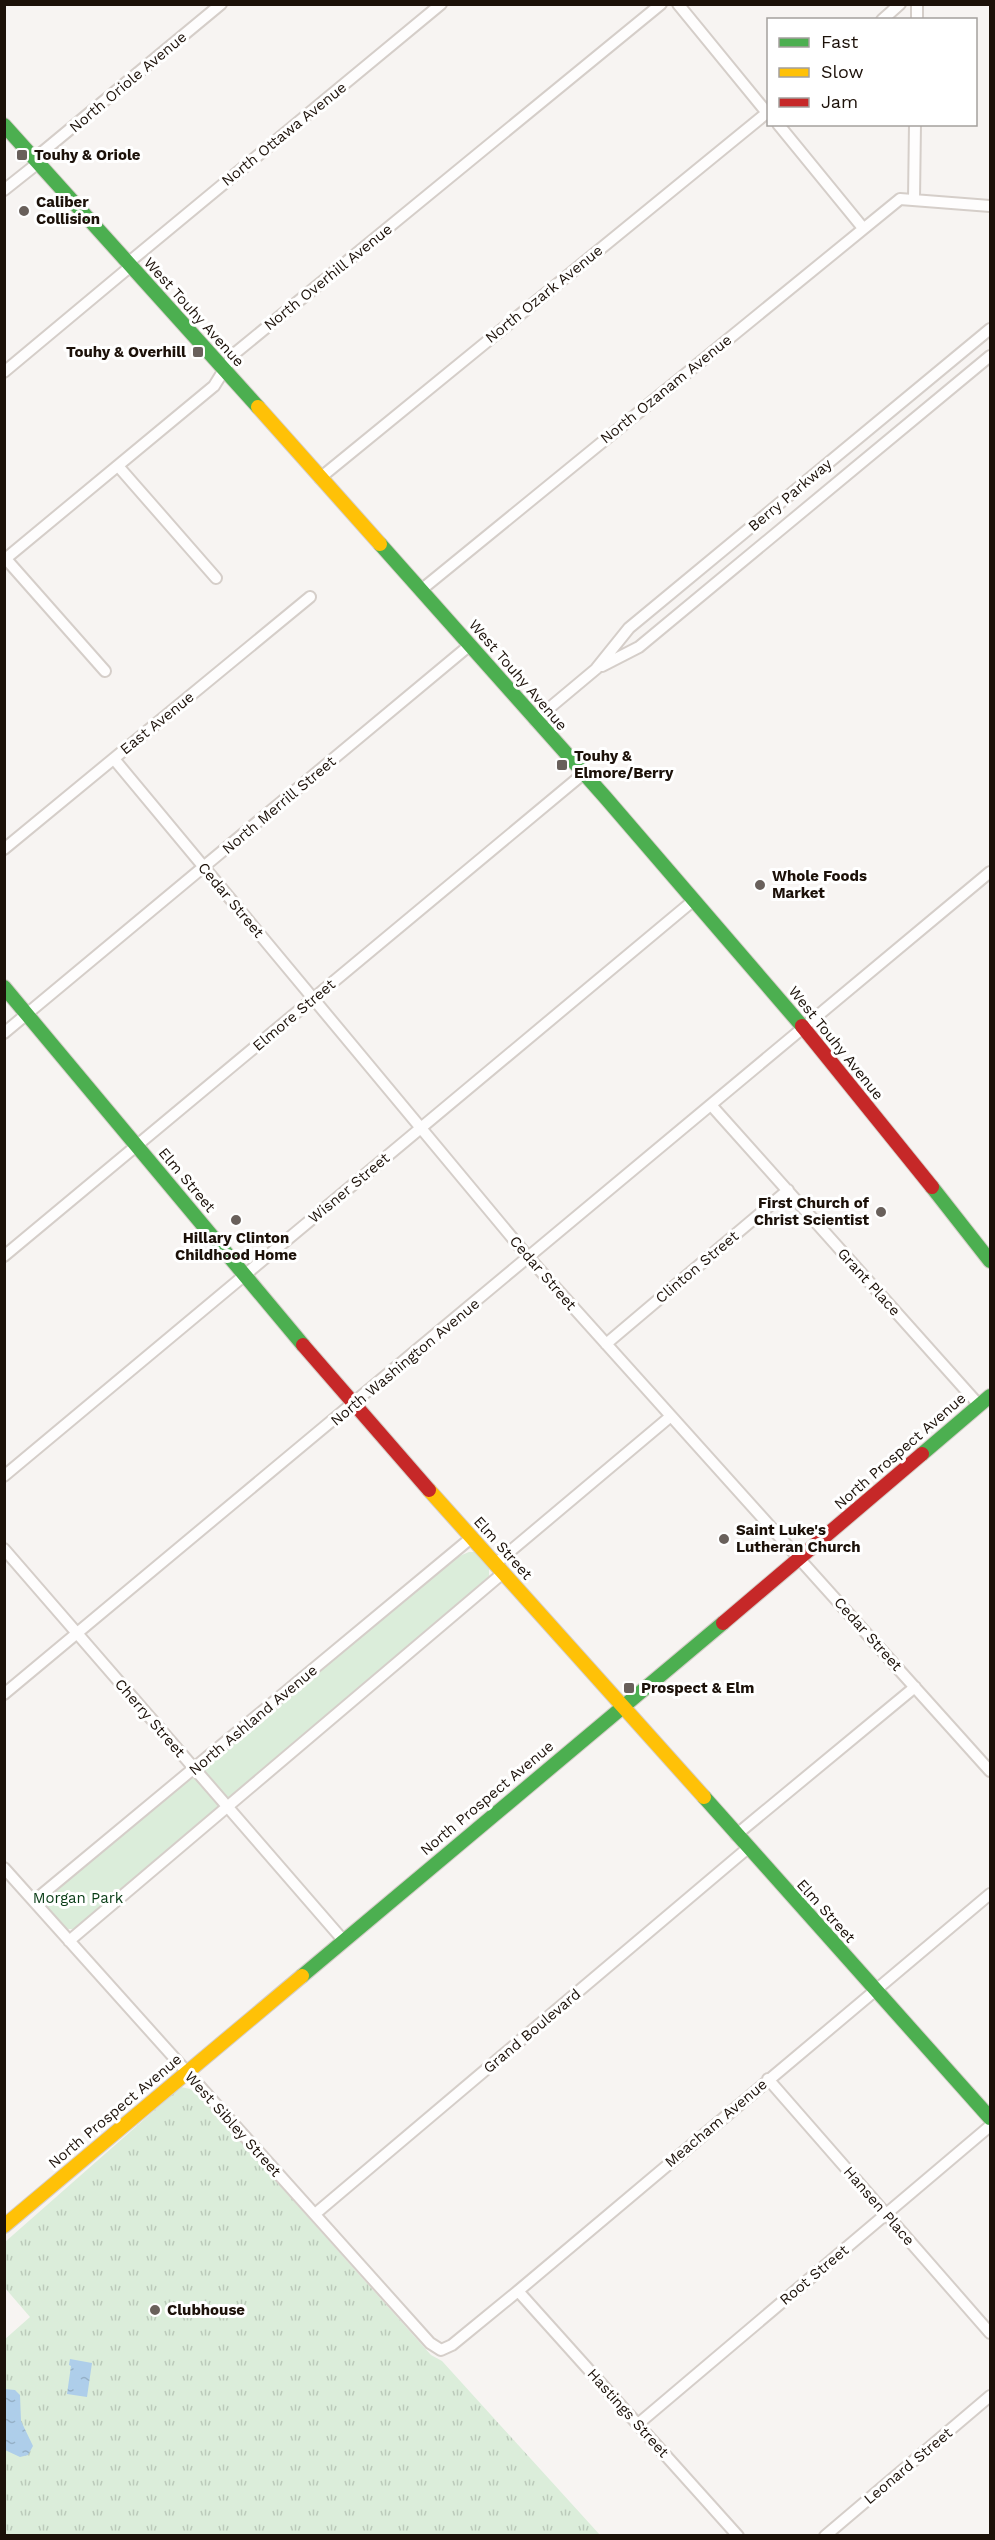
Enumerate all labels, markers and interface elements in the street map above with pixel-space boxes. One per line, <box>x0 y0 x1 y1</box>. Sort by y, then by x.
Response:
legend <box>767 18 977 126</box>
street label: North Oriole Avenue <box>66 28 190 136</box>
text: Fast <box>821 31 859 52</box>
text: Slow <box>821 61 864 82</box>
street label: North Ottawa Avenue <box>218 78 350 190</box>
text: Jam <box>821 91 858 112</box>
place label: Touhy & Oriole <box>34 146 141 164</box>
marker: Touhy & Oriole <box>15 148 29 162</box>
place label: Caliber Collision <box>36 193 100 228</box>
marker: Caliber Collision <box>17 204 31 218</box>
street label: North Overhill Avenue <box>260 220 396 334</box>
street label: North Ozark Avenue <box>482 241 606 347</box>
street label: West Touhy Avenue <box>140 254 248 370</box>
street label: North Ozanam Avenue <box>597 331 735 447</box>
place label: Touhy & Overhill <box>66 343 186 361</box>
marker: Touhy & Overhill <box>191 345 205 359</box>
street label: Berry Parkway <box>745 455 836 535</box>
street label: West Touhy Avenue <box>465 616 571 734</box>
street label: East Avenue <box>116 688 198 758</box>
place label: Touhy & Elmore/Berry <box>574 747 674 782</box>
street label: North Merrill Street <box>219 752 340 858</box>
marker: Touhy & Elmore/Berry <box>555 758 569 772</box>
street label: Cedar Street <box>194 859 268 942</box>
place label: Whole Foods Market <box>772 867 867 902</box>
marker: Whole Foods Market <box>753 878 767 892</box>
street label: Elmore Street <box>249 975 339 1055</box>
street label: West Touhy Avenue <box>785 982 887 1104</box>
street label: Elm Street <box>155 1144 220 1216</box>
street label: Wisner Street <box>305 1148 394 1227</box>
place label: First Church of Christ Scientist <box>754 1194 870 1229</box>
marker: First Church of Christ Scientist <box>874 1205 888 1219</box>
marker: Hillary Clinton Childhood Home <box>229 1213 243 1227</box>
street label: Clinton Street <box>652 1227 743 1307</box>
place label: Hillary Clinton Childhood Home <box>175 1229 297 1264</box>
street label: Cedar Street <box>506 1232 581 1314</box>
street label: Grant Place <box>834 1244 904 1320</box>
street label: North Washington Avenue <box>327 1294 483 1430</box>
street label: North Prospect Avenue <box>831 1389 969 1513</box>
street label: Elm Street <box>470 1513 536 1584</box>
place label: Saint Luke's Lutheran Church <box>736 1521 861 1556</box>
marker: Saint Luke's Lutheran Church <box>717 1532 731 1546</box>
street label: Cedar Street <box>830 1593 906 1675</box>
street label: North Ashland Avenue <box>185 1661 321 1779</box>
street label: Cherry Street <box>111 1675 189 1761</box>
place label: Prospect & Elm <box>641 1679 754 1697</box>
marker: Prospect & Elm <box>622 1681 636 1695</box>
street label: North Prospect Avenue <box>417 1737 557 1859</box>
street label: Elm Street <box>793 1876 859 1947</box>
park label: Morgan Park <box>33 1889 124 1907</box>
street label: Grand Boulevard <box>480 1985 584 2077</box>
street label: North Prospect Avenue <box>45 2050 185 2172</box>
street label: West Sibley Street <box>181 2068 285 2181</box>
street label: Meacham Avenue <box>661 2075 771 2171</box>
street label: Hansen Place <box>840 2163 918 2249</box>
street label: Root Street <box>776 2241 853 2309</box>
place label: Clubhouse <box>167 2301 245 2319</box>
marker: Clubhouse <box>148 2303 162 2317</box>
street label: Hastings Street <box>583 2365 673 2462</box>
street label: Leonard Street <box>860 2423 956 2508</box>

